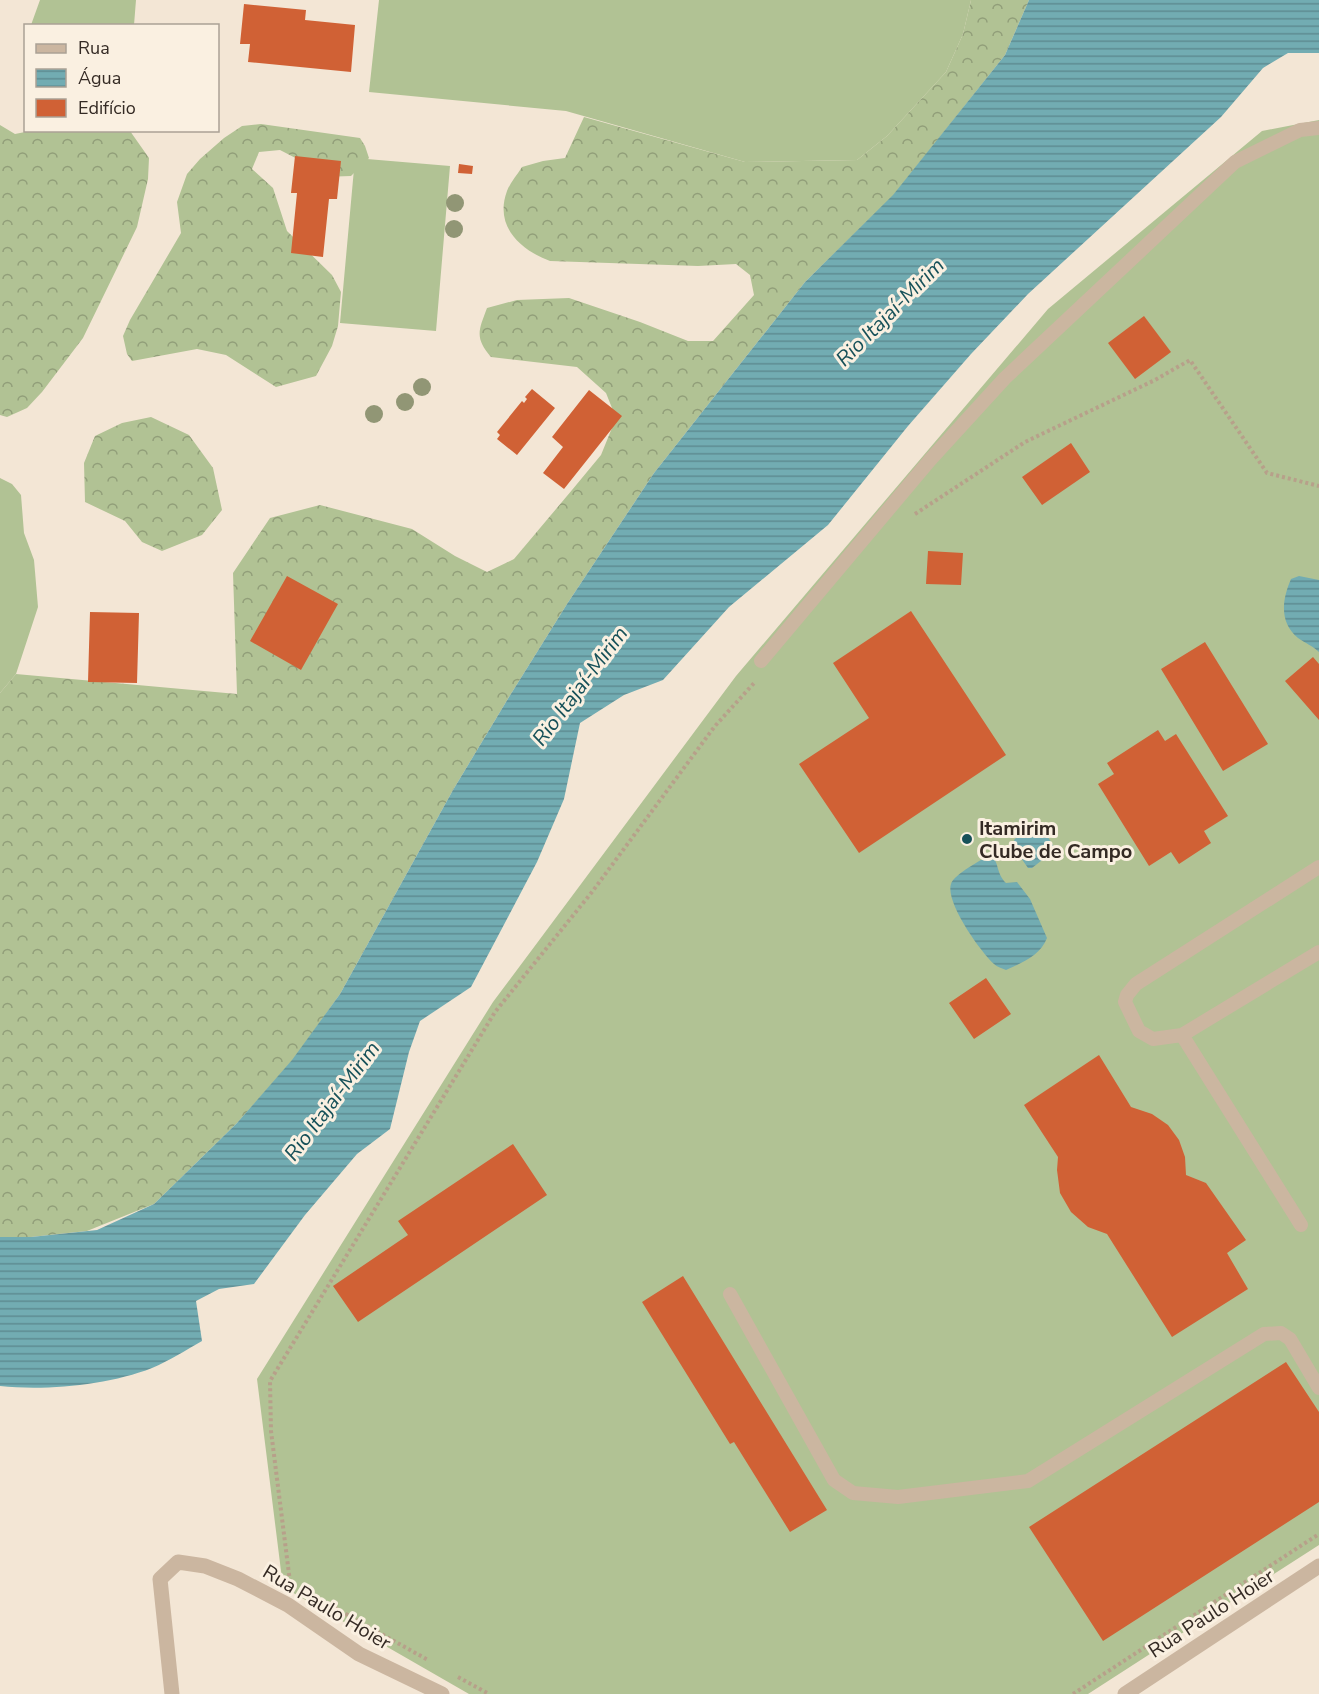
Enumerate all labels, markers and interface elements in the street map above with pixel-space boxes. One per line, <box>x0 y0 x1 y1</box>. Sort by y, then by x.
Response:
legend <box>24 24 219 132</box>
text: Rua <box>78 36 110 60</box>
text: Água <box>78 66 121 90</box>
text: Edifício <box>78 96 136 120</box>
water label: Rio Itajaí-Mirim <box>830 252 950 372</box>
water label: Rio Itajaí-Mirim <box>526 620 634 752</box>
place label: Itamirim Clube de Campo <box>979 815 1132 865</box>
marker: Itamirim Clube de Campo <box>960 832 974 846</box>
water label: Rio Itajaí-Mirim <box>278 1035 386 1167</box>
street label: Rua Paulo Hoier <box>258 1558 396 1656</box>
street label: Rua Paulo Hoier <box>1143 1563 1280 1664</box>

